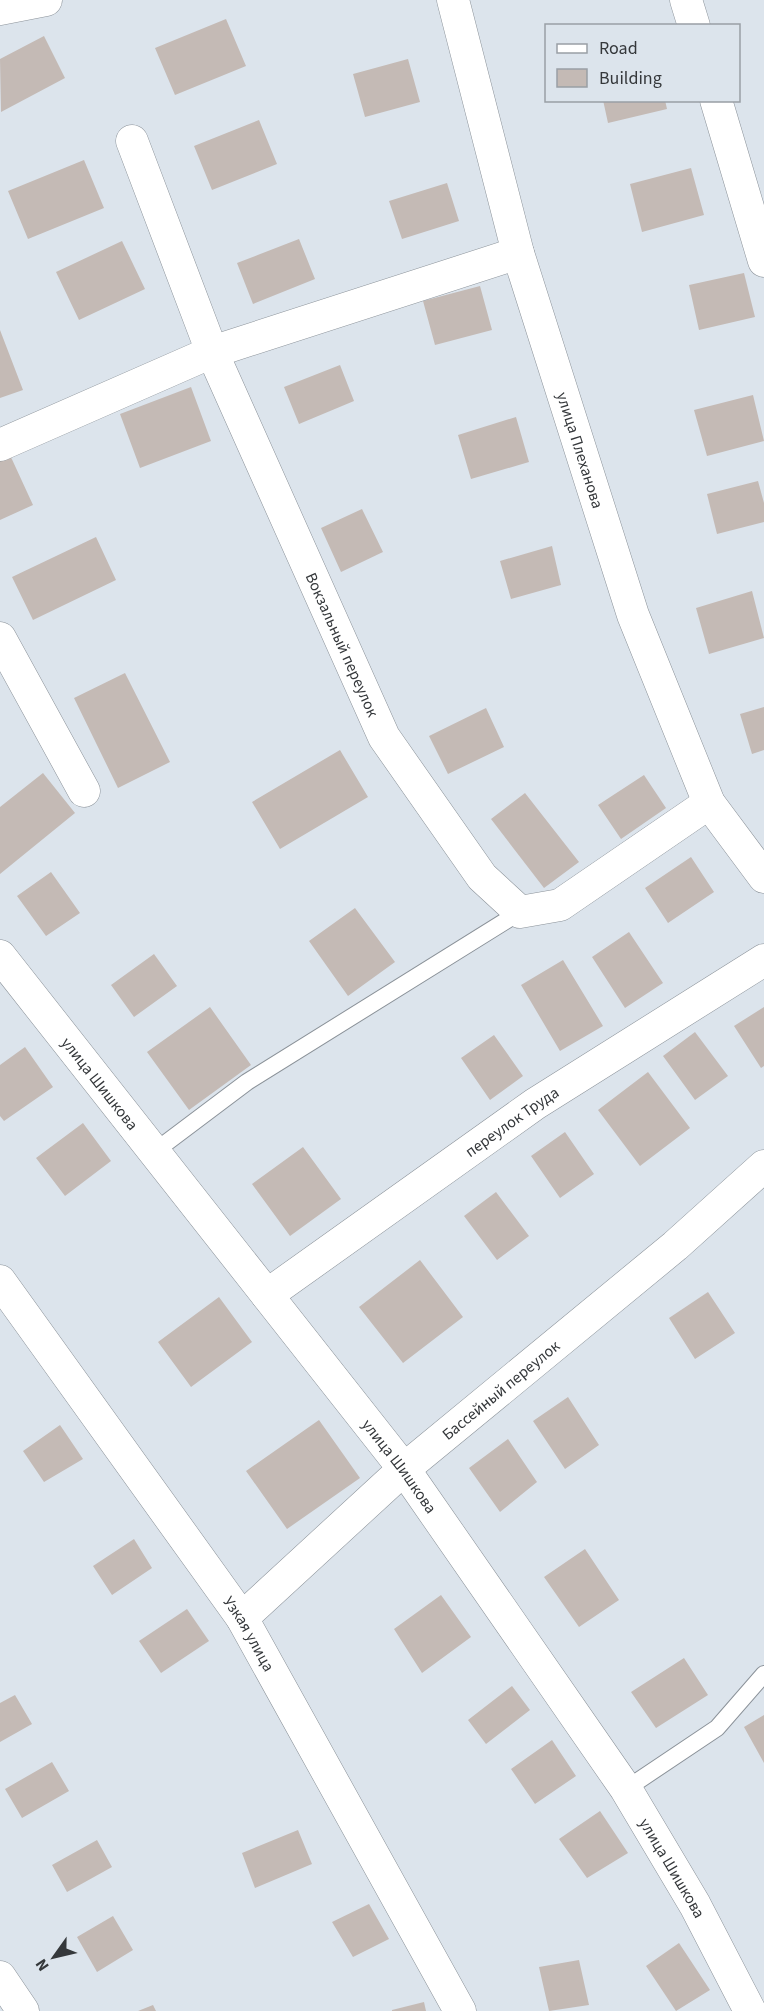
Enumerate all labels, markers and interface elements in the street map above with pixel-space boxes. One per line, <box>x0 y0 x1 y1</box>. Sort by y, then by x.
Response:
legend <box>545 24 740 102</box>
text: Road <box>599 36 638 61</box>
text: Building <box>599 66 662 91</box>
street label: улица Плеханова <box>551 389 608 511</box>
street label: Вокзальный переулок <box>300 569 384 721</box>
street label: улица Шишкова <box>56 1033 143 1135</box>
street label: переулок Труда <box>461 1082 563 1163</box>
street label: Бассейный переулок <box>438 1335 565 1445</box>
street label: улица Шишкова <box>357 1415 442 1518</box>
street label: Узкая улица <box>218 1592 279 1676</box>
street label: улица Шишкова <box>634 1814 710 1922</box>
north arrow <box>24 1927 84 1987</box>
text: N <box>30 1954 54 1975</box>

